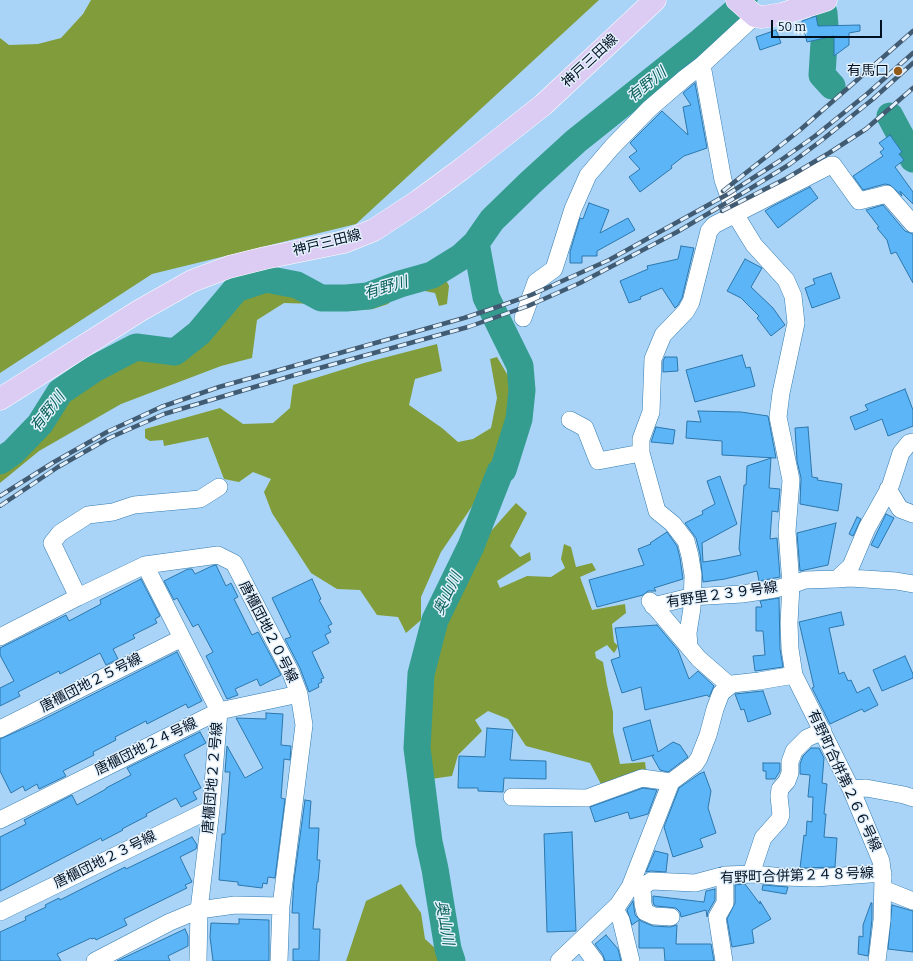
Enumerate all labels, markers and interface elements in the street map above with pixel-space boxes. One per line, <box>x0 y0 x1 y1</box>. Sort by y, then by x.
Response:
scale bar <box>773 12 884 38</box>
text: 50 m <box>778 20 806 34</box>
street label: 神戸三田線 <box>559 31 621 91</box>
place label: 有馬口 <box>847 63 889 79</box>
water label: 有野川 <box>624 64 670 106</box>
marker: 有馬口 <box>892 65 904 77</box>
street label: 神戸三田線 <box>291 226 363 260</box>
water label: 有野川 <box>362 273 410 303</box>
water label: 有野川 <box>27 389 69 435</box>
water label: 奥山川 <box>430 570 466 618</box>
street label: 唐櫃団地２０号線 <box>235 578 301 686</box>
street label: 有野里２３９号線 <box>665 579 779 611</box>
street label: 唐櫃団地２５号線 <box>37 650 145 716</box>
street label: 有野町合併第２６６号線 <box>804 708 884 854</box>
street label: 唐櫃団地２４号線 <box>92 715 200 779</box>
street label: 唐櫃団地２２号線 <box>200 721 226 835</box>
street label: 唐櫃団地２３号線 <box>51 828 159 892</box>
street label: 有野町合併第２４８号線 <box>720 865 874 887</box>
water label: 奥山川 <box>431 899 457 947</box>

